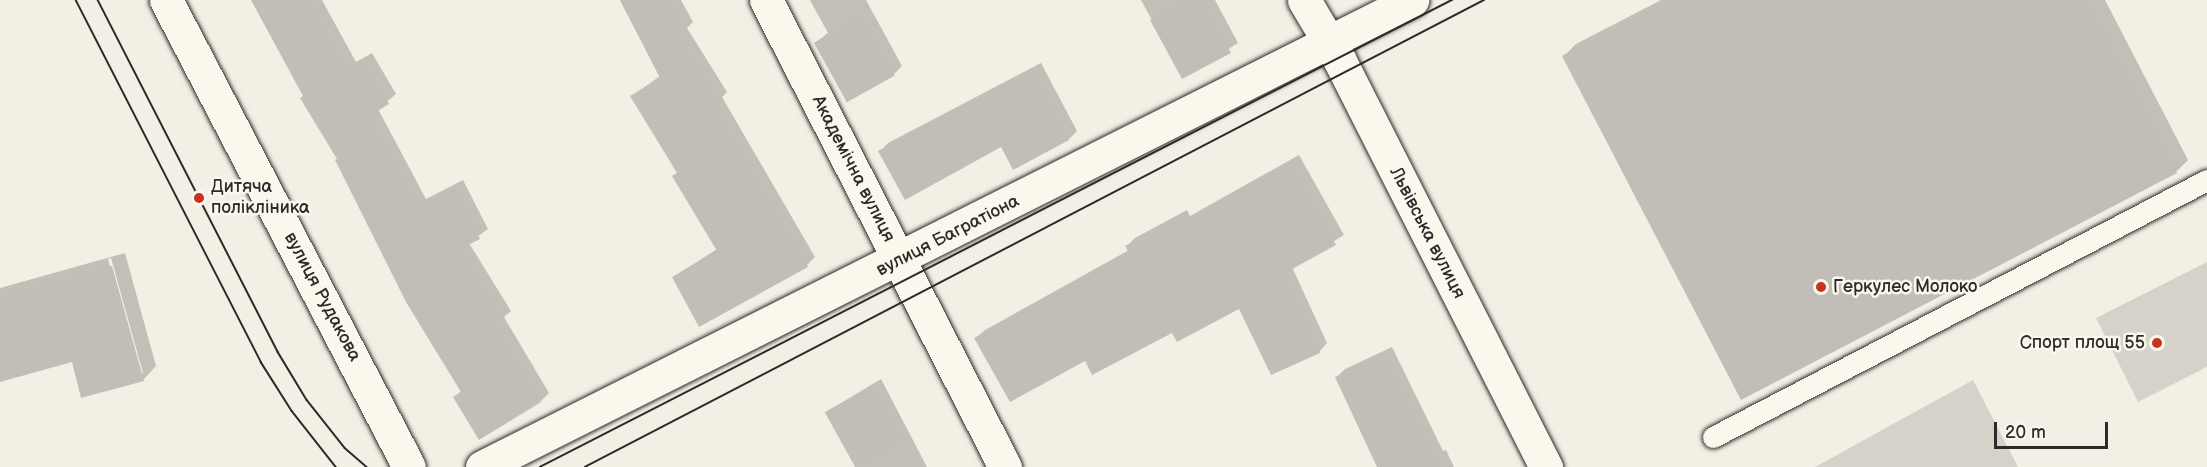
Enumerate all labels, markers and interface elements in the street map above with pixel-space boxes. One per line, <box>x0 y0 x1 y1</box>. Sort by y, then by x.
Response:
street label: Академічна вулиця <box>807 92 899 246</box>
street label: Львівська вулиця <box>1385 164 1469 302</box>
place label: Дитяча полікліника <box>211 177 310 219</box>
marker: Дитяча полікліника <box>192 191 206 205</box>
street label: вулиця Багратіона <box>873 191 1023 281</box>
street label: вулиця Рудакова <box>279 229 365 365</box>
place label: Геркулес Молоко <box>1833 276 1977 298</box>
marker: Геркулес Молоко <box>1814 280 1828 294</box>
place label: Спорт площ 55 <box>2020 332 2145 354</box>
marker: Спорт площ 55 <box>2150 336 2164 350</box>
scale bar <box>1997 410 2111 448</box>
text: 20 m <box>2005 422 2046 443</box>

